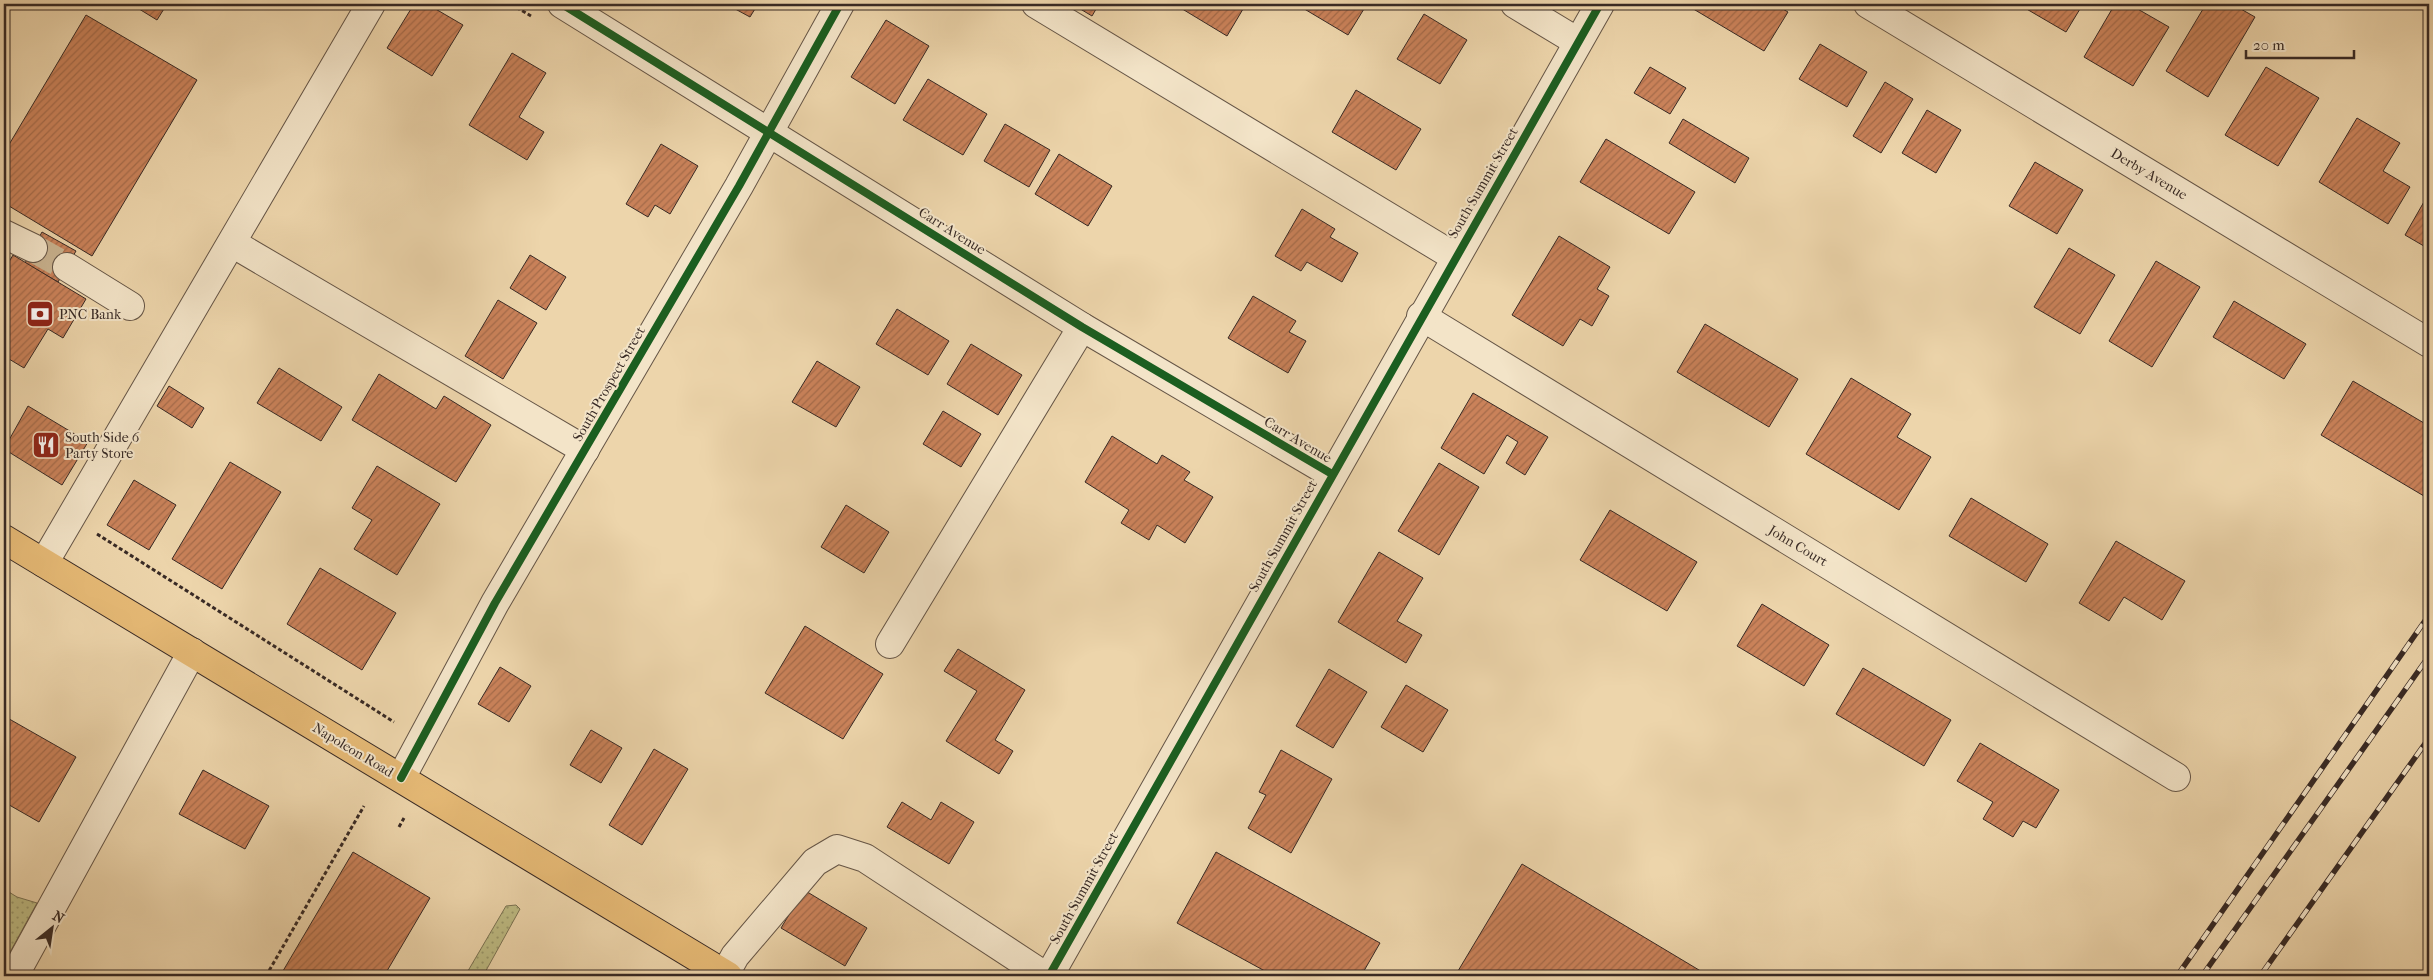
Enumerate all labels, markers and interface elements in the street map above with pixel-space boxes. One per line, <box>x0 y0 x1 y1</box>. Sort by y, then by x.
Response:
scale bar <box>2246 28 2353 60</box>
text: 20 m <box>2253 36 2285 54</box>
street label: South Summit Street <box>1444 124 1522 242</box>
street label: Derby Avenue <box>2108 145 2190 204</box>
street label: Carr Avenue <box>915 204 989 258</box>
bank icon: PNC Bank <box>25 299 55 329</box>
place label: PNC Bank <box>59 306 122 323</box>
street label: South Prospect Street <box>569 323 649 445</box>
street label: Carr Avenue <box>1261 413 1335 467</box>
place label: South Side 6 Party Store <box>65 429 140 462</box>
restaurant icon: South Side 6 Party Store <box>31 430 61 460</box>
street label: South Summit Street <box>1245 477 1321 595</box>
street label: John Court <box>1764 521 1831 570</box>
street label: Napoleon Road <box>309 719 397 781</box>
street label: South Summit Street <box>1046 829 1122 947</box>
north arrow <box>28 902 78 952</box>
text: N <box>49 907 67 927</box>

